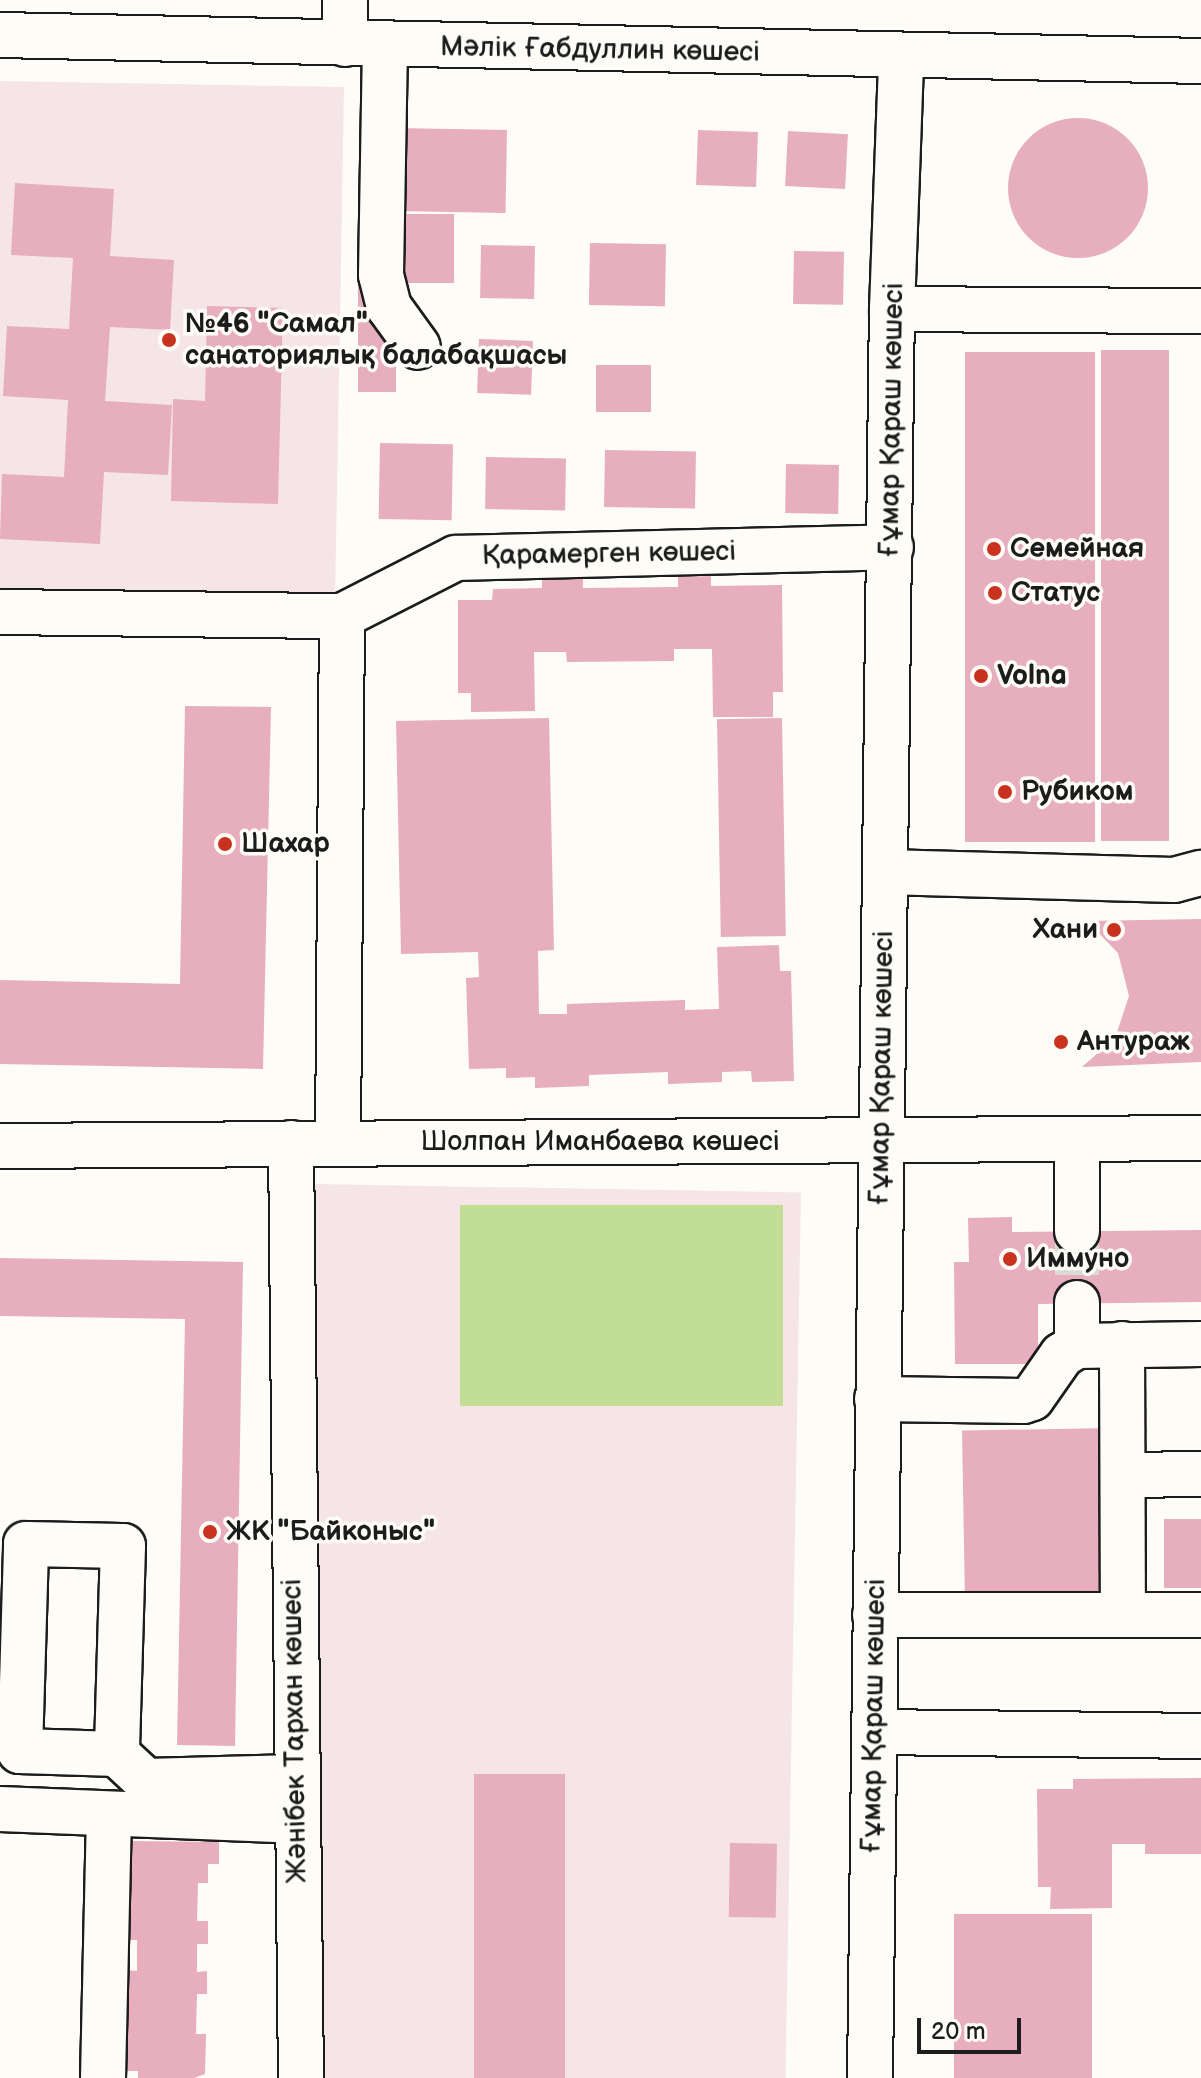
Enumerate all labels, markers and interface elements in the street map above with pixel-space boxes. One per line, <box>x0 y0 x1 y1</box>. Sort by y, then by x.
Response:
street label: Мәлік Ғабдуллин көшесі <box>440 30 760 70</box>
street label: Ғұмар Қараш көшесі <box>873 282 911 558</box>
place label: №46 "Самал" санаториялық балабақшасы <box>185 307 567 373</box>
marker: №46 "Самал" санаториялық балабақшасы <box>160 331 178 349</box>
place label: Семейная <box>1010 532 1144 566</box>
street label: Қарамерген көшесі <box>482 535 736 573</box>
marker: Семейная <box>985 540 1003 558</box>
place label: Статус <box>1011 576 1100 610</box>
marker: Статус <box>986 584 1004 602</box>
place label: Volna <box>997 659 1067 693</box>
marker: Volna <box>972 667 990 685</box>
place label: Рубиком <box>1021 775 1134 809</box>
marker: Рубиком <box>996 783 1014 801</box>
place label: Шахар <box>241 827 330 861</box>
marker: Шахар <box>216 835 234 853</box>
place label: Хани <box>1033 913 1098 947</box>
marker: Хани <box>1105 921 1123 939</box>
street label: Ғұмар Қараш көшесі <box>863 930 901 1206</box>
place label: Антураж <box>1077 1025 1190 1059</box>
marker: Антураж <box>1052 1033 1070 1051</box>
street label: Шолпан Иманбаева көшесі <box>420 1125 780 1159</box>
place label: Иммуно <box>1026 1242 1129 1276</box>
marker: Иммуно <box>1001 1250 1019 1268</box>
place label: ЖК "Байконыс" <box>226 1515 435 1549</box>
marker: ЖК "Байконыс" <box>201 1523 219 1541</box>
street label: Жәнібек Тархан көшесі <box>276 1578 314 1884</box>
street label: Ғұмар Қараш көшесі <box>855 1578 893 1854</box>
scale bar <box>921 2002 1025 2052</box>
text: 20 m <box>931 2017 986 2046</box>

